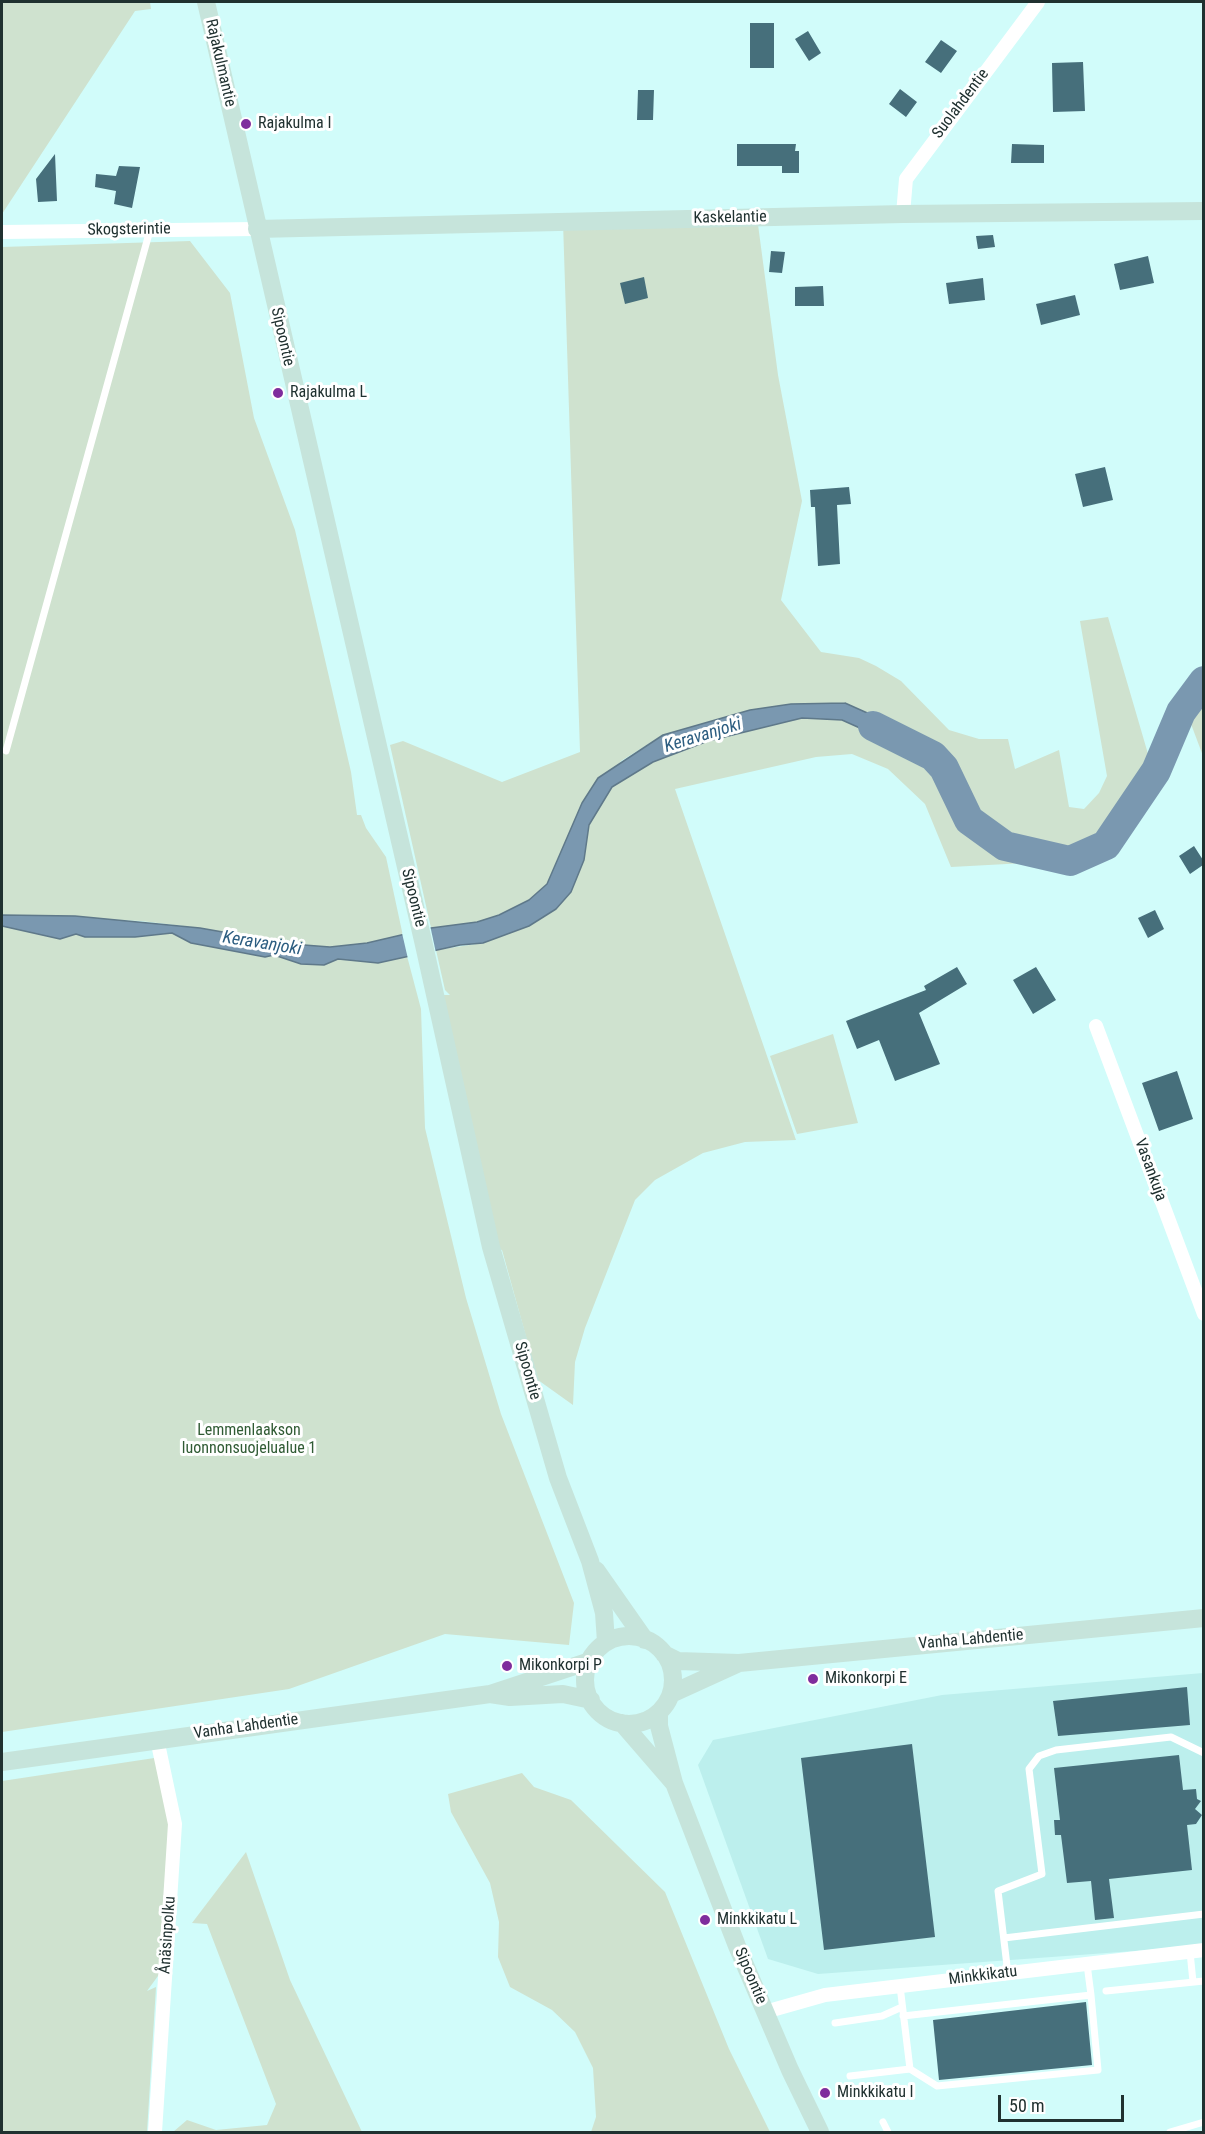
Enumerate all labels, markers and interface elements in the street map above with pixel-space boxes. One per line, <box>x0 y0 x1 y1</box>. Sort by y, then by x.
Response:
street label: Rajakulmantie <box>201 17 239 109</box>
street label: Suolahdentie <box>929 65 993 143</box>
place label: Rajakulma I <box>258 114 331 134</box>
marker: Rajakulma I <box>239 117 253 131</box>
street label: Kaskelantie <box>693 208 767 228</box>
street label: Skogsterintie <box>87 220 171 240</box>
street label: Sipoontie <box>266 306 298 368</box>
place label: Rajakulma L <box>290 383 367 403</box>
marker: Rajakulma L <box>271 386 285 400</box>
water label: Keravanjoki <box>662 714 744 758</box>
street label: Sipoontie <box>396 867 430 929</box>
water label: Keravanjoki <box>221 927 303 961</box>
street label: Vasankuja <box>1130 1136 1170 1204</box>
street label: Sipoontie <box>510 1340 544 1402</box>
park label: Lemmenlaakson luonnonsuojelualue 1 <box>182 1421 316 1459</box>
street label: Vanha Lahdentie <box>918 1626 1024 1654</box>
place label: Mikonkorpi P <box>519 1656 602 1676</box>
marker: Mikonkorpi P <box>500 1659 514 1673</box>
place label: Mikonkorpi E <box>825 1669 907 1689</box>
marker: Mikonkorpi E <box>806 1672 820 1686</box>
street label: Vanha Lahdentie <box>193 1710 299 1744</box>
street label: Ånäsinpolku <box>156 1895 180 1975</box>
place label: Minkkikatu L <box>717 1910 797 1930</box>
marker: Minkkikatu L <box>698 1913 712 1927</box>
street label: Sipoontie <box>730 1945 770 2007</box>
street label: Minkkikatu <box>948 1962 1018 1990</box>
place label: Minkkikatu I <box>837 2083 914 2103</box>
scale bar <box>1001 2083 1127 2121</box>
marker: Minkkikatu I <box>818 2086 832 2100</box>
text: 50 m <box>1009 2095 1044 2116</box>

